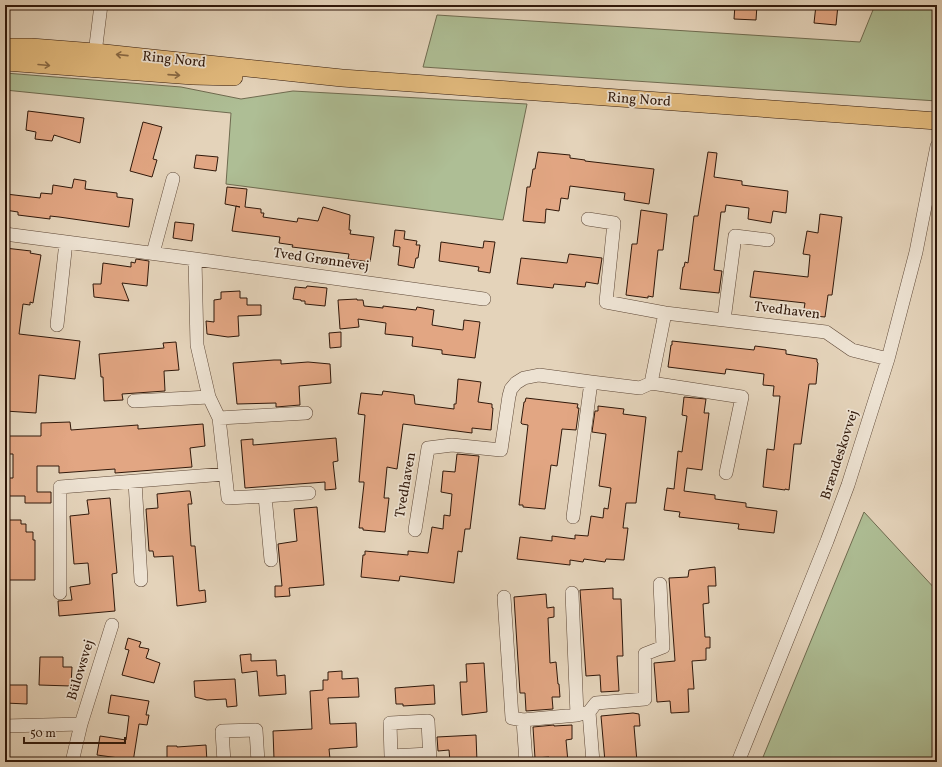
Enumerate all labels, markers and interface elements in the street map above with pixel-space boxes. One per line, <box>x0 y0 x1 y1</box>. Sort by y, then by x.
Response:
street label: Ring Nord <box>141 47 207 73</box>
one-way arrow <box>116 51 129 59</box>
one-way arrow <box>37 61 50 69</box>
one-way arrow <box>167 71 180 78</box>
street label: Ring Nord <box>607 88 672 112</box>
street label: Tved Grønnevej <box>272 244 370 276</box>
street label: Tvedhaven <box>753 298 821 324</box>
street label: Brændeskovvej <box>817 408 863 502</box>
street label: Tvedhaven <box>391 451 421 519</box>
street label: Bülowsvej <box>63 637 99 703</box>
scale bar <box>24 719 125 745</box>
text: 50 m <box>30 726 56 742</box>

